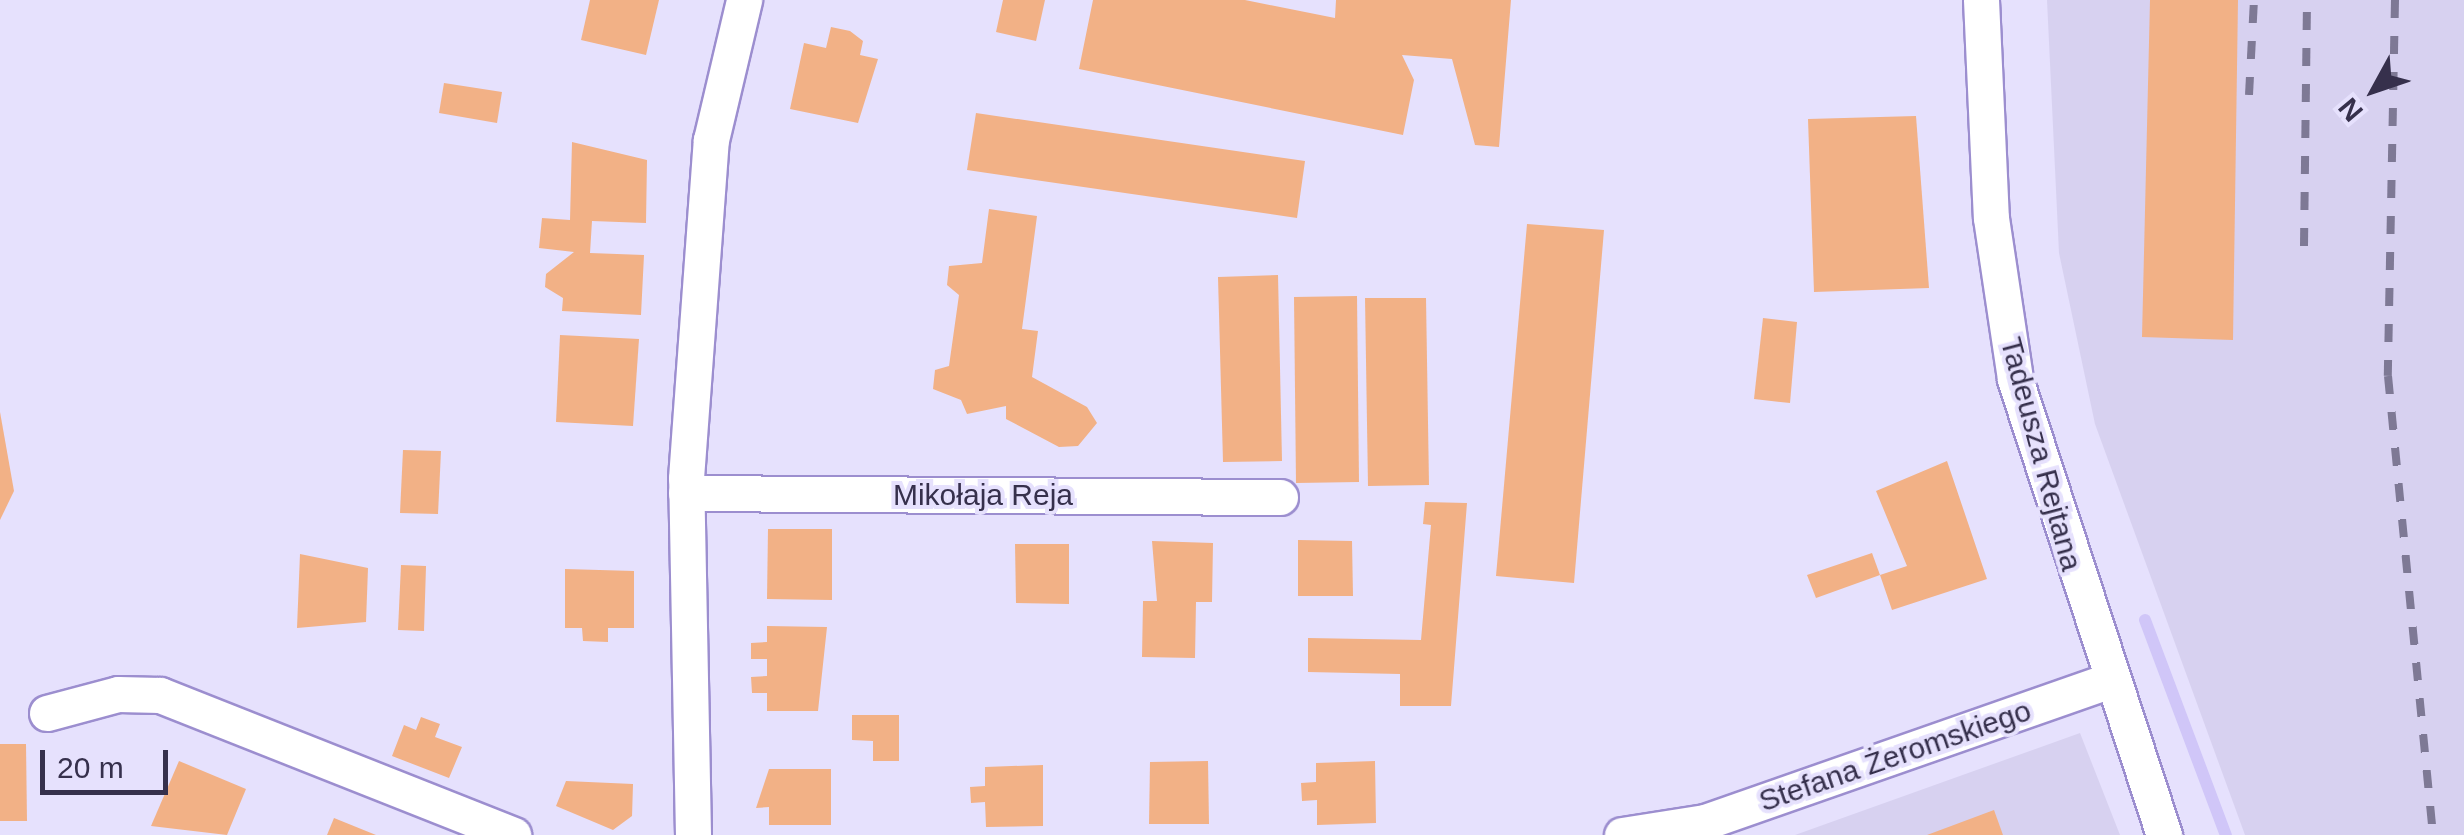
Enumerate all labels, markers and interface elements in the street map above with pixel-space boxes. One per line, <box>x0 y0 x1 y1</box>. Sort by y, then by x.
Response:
north arrow <box>2324 40 2424 140</box>
text: N <box>2332 92 2369 127</box>
street label: Tadeusza Rejtana <box>1993 333 2089 575</box>
street label: Mikołaja Reja <box>893 477 1073 513</box>
street label: Stefana Żeromskiego <box>1754 693 2036 819</box>
scale bar <box>45 730 172 792</box>
text: 20 m <box>57 751 124 784</box>

